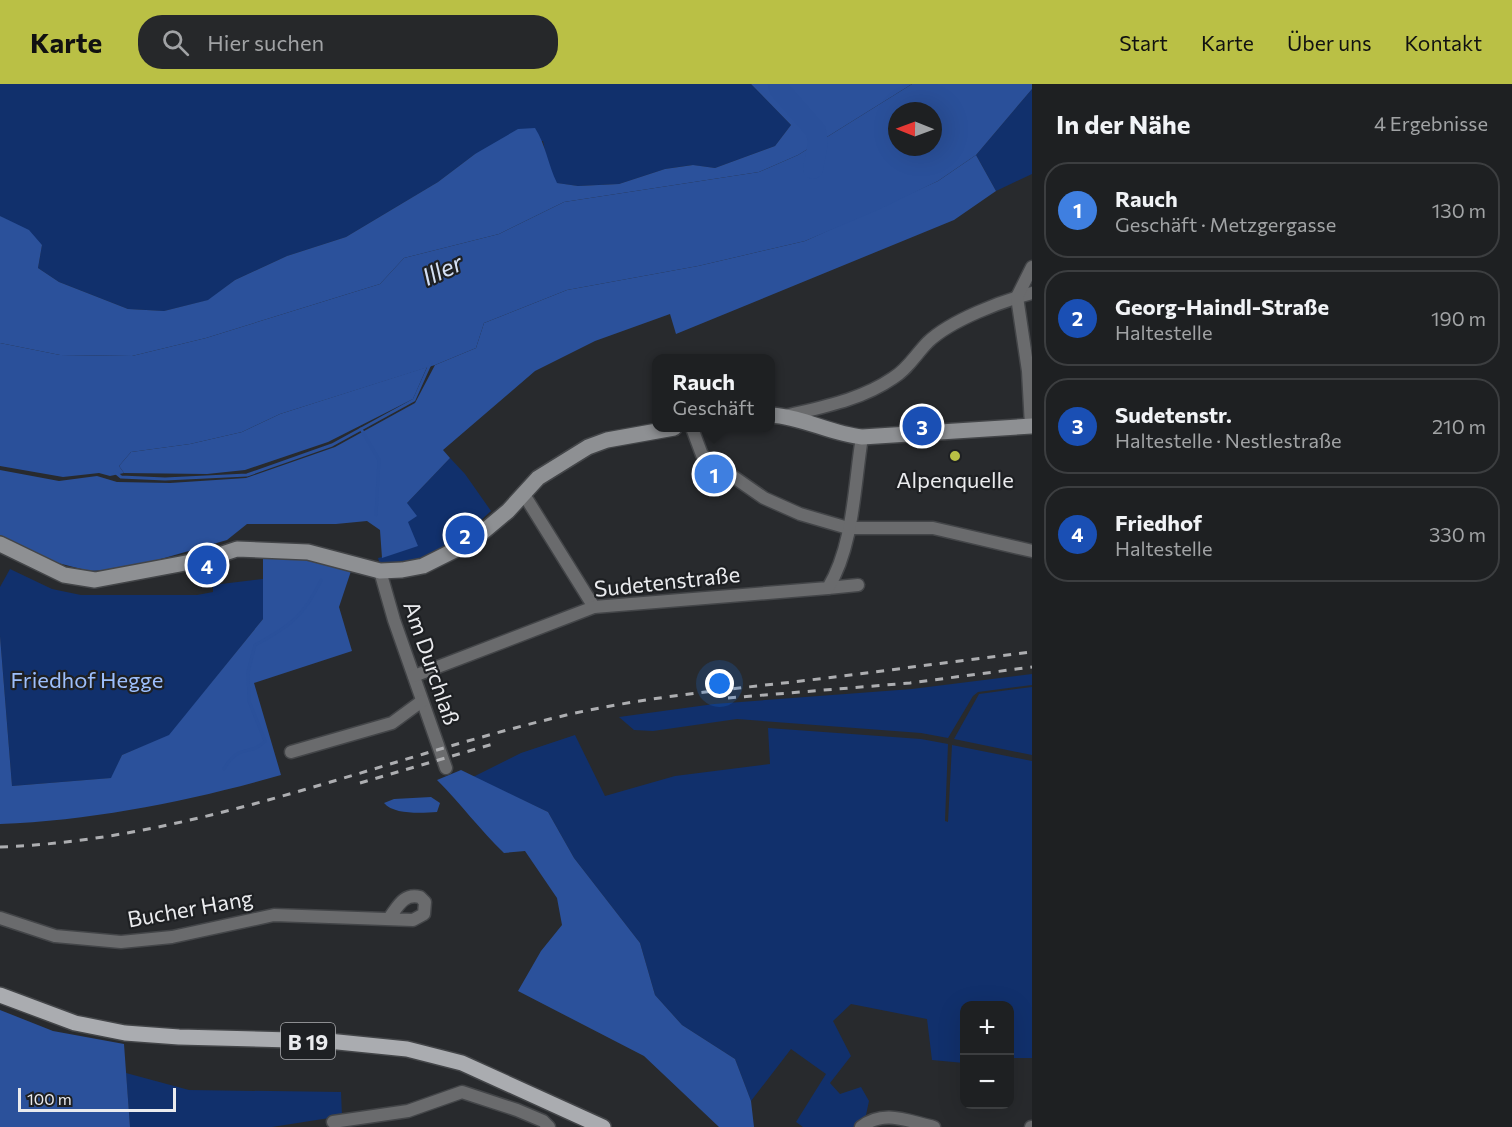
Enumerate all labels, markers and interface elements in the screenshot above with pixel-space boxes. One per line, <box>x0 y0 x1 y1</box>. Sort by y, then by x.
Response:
search box <box>138 15 558 69</box>
text: Karte <box>30 25 102 59</box>
icon: search <box>159 26 192 59</box>
text: Hier suchen <box>207 29 324 56</box>
text: Start <box>1119 30 1168 55</box>
text: Karte <box>1201 30 1254 55</box>
text: Über uns <box>1287 30 1371 55</box>
text: Kontakt <box>1404 30 1482 55</box>
north arrow <box>888 102 942 156</box>
text: In der Nähe <box>1056 108 1191 139</box>
text: 4 Ergebnisse <box>1374 111 1488 135</box>
text: Rauch <box>1115 185 1178 212</box>
text: 1 <box>1073 198 1082 222</box>
text: 130 m <box>1432 198 1486 222</box>
text: Geschäft · Metzgergasse <box>1115 212 1336 236</box>
water label: Iller <box>417 247 468 291</box>
text: Georg-Haindl-Straße <box>1115 293 1329 320</box>
text: 2 <box>1072 306 1083 330</box>
text: 190 m <box>1431 306 1486 330</box>
text: Haltestelle <box>1115 320 1213 344</box>
popup <box>652 354 775 432</box>
text: Rauch <box>672 368 735 395</box>
text: Geschäft <box>672 395 755 419</box>
text: Sudetenstr. <box>1115 401 1232 428</box>
pin: 3 <box>902 404 942 448</box>
text: 3 <box>1072 414 1083 438</box>
text: 210 m <box>1432 414 1486 438</box>
text: Haltestelle · Nestlestraße <box>1115 428 1342 452</box>
marker: Alpenquelle <box>948 449 962 463</box>
pin: 1 <box>694 452 734 496</box>
place label: Alpenquelle <box>896 466 1014 493</box>
text: Friedhof <box>1115 509 1202 536</box>
pin: 2 <box>446 512 484 558</box>
text: 4 <box>1071 522 1084 546</box>
text: 330 m <box>1429 522 1486 546</box>
text: Haltestelle <box>1115 536 1213 560</box>
pin: 4 <box>188 542 226 588</box>
street label: Sudetenstraße <box>593 560 741 602</box>
street label: Am Durchlaß <box>398 597 466 729</box>
park label: Friedhof Hegge <box>11 666 163 693</box>
your location <box>705 669 734 698</box>
street label: Bucher Hang <box>125 884 255 932</box>
map controls <box>960 1001 1014 1109</box>
button: + <box>960 1001 1014 1055</box>
road number: B 19 <box>281 1023 335 1059</box>
button: − <box>960 1055 1014 1109</box>
scale bar <box>18 1085 176 1112</box>
text: 100 m <box>27 1089 72 1108</box>

